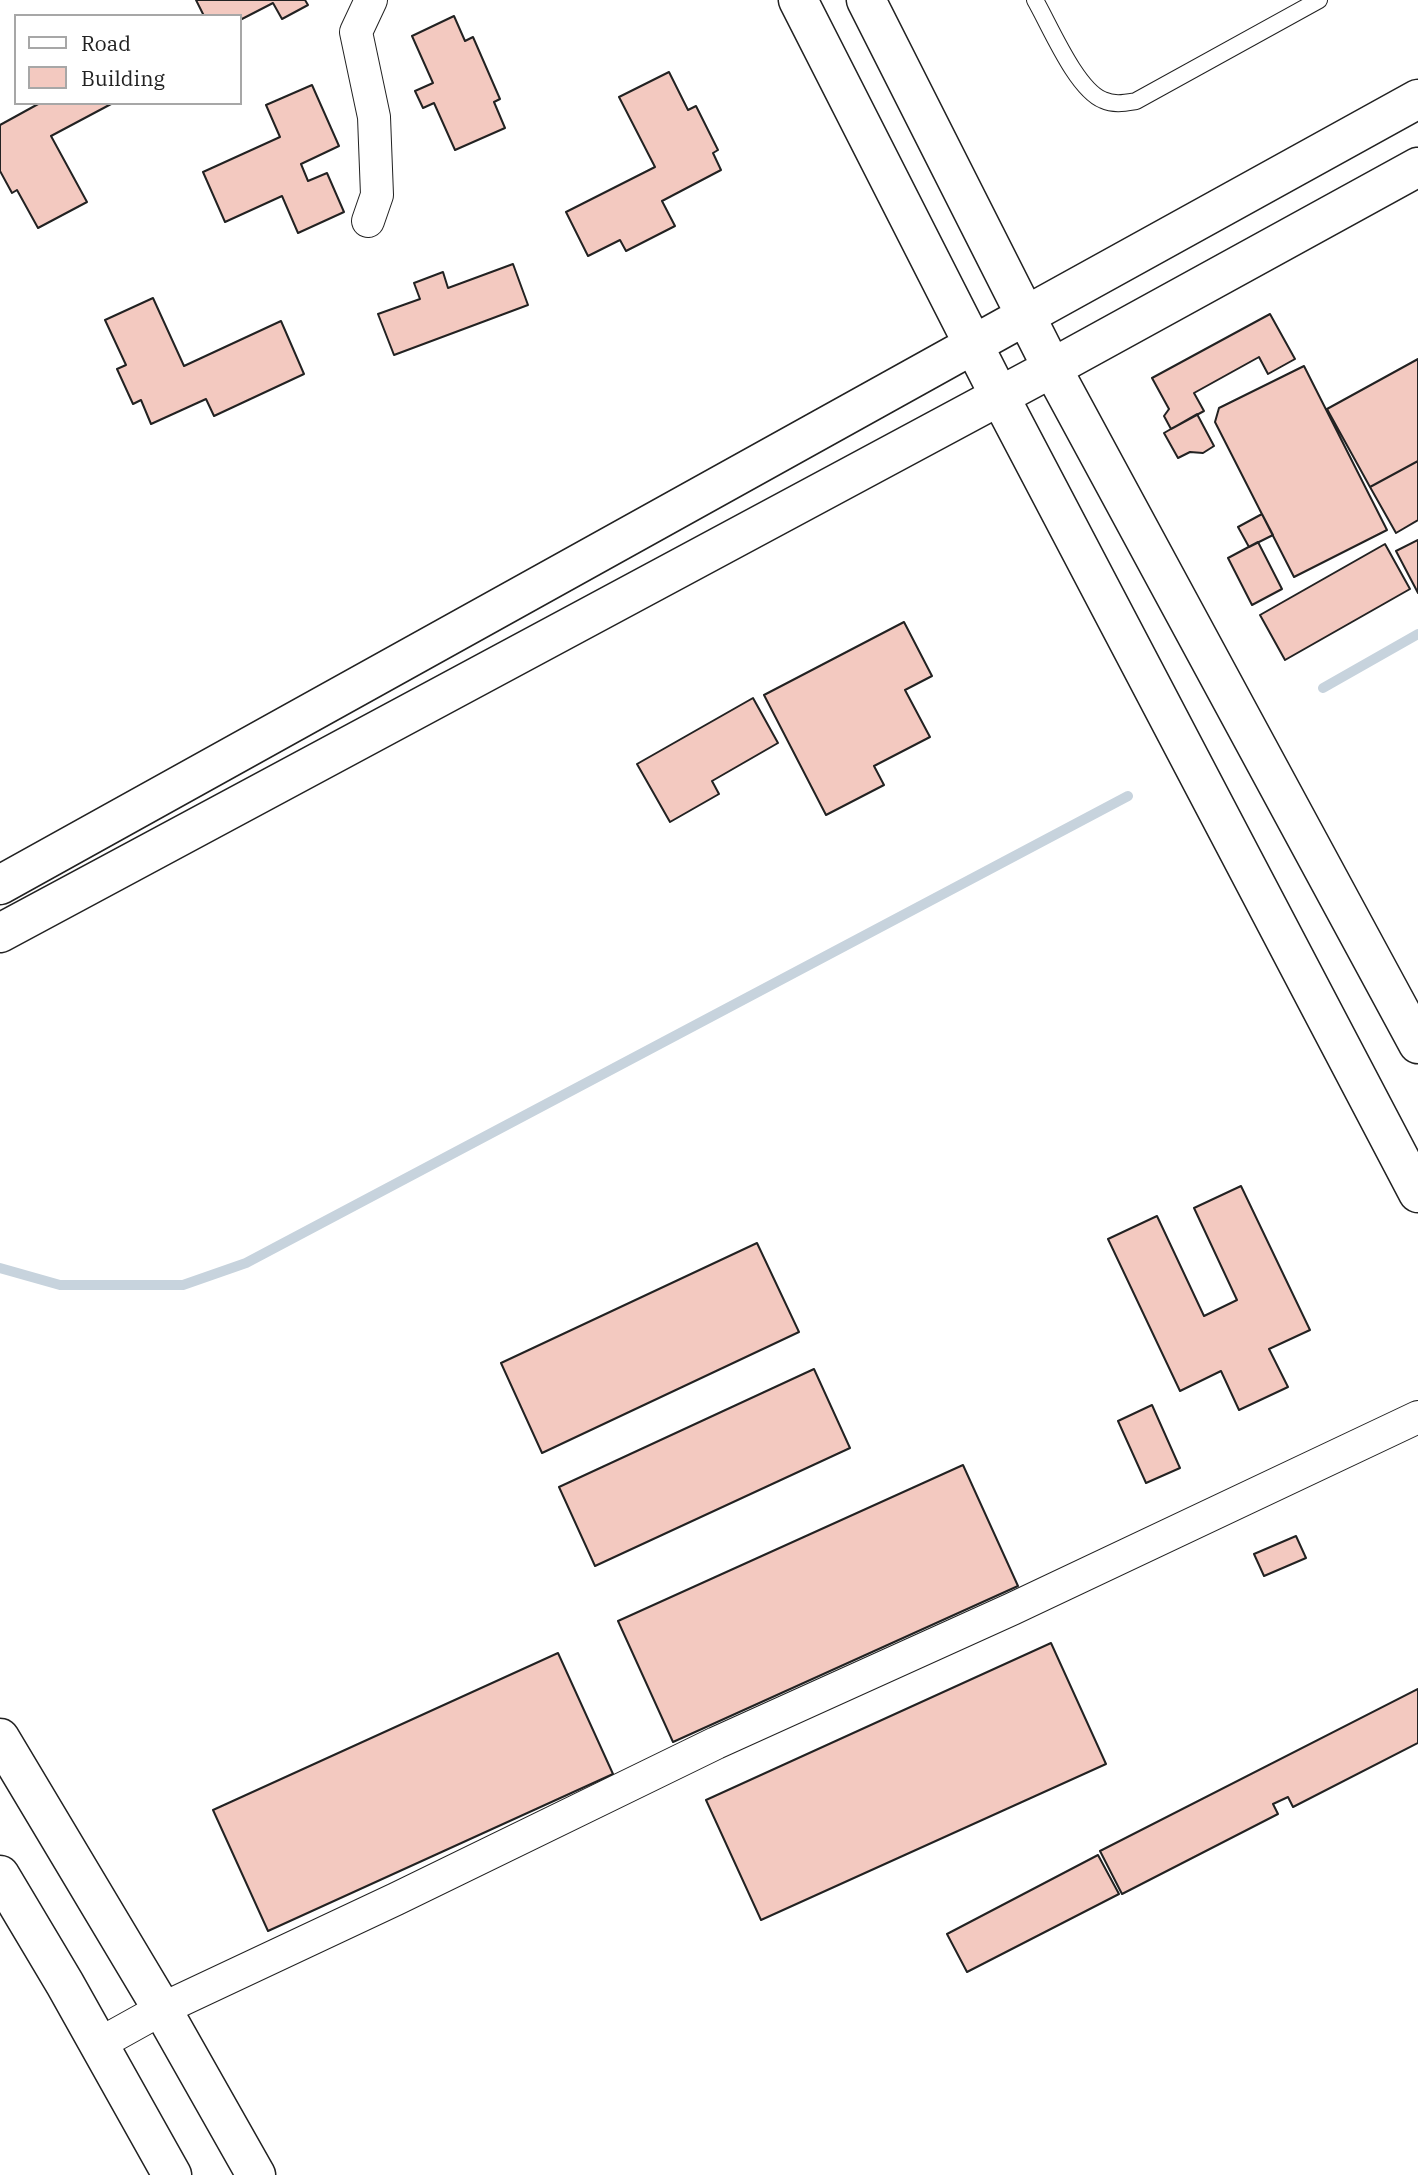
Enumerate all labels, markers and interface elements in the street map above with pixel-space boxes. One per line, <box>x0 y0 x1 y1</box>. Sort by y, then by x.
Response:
legend <box>14 14 242 105</box>
text: Road <box>81 29 131 57</box>
text: Building <box>81 64 165 92</box>

